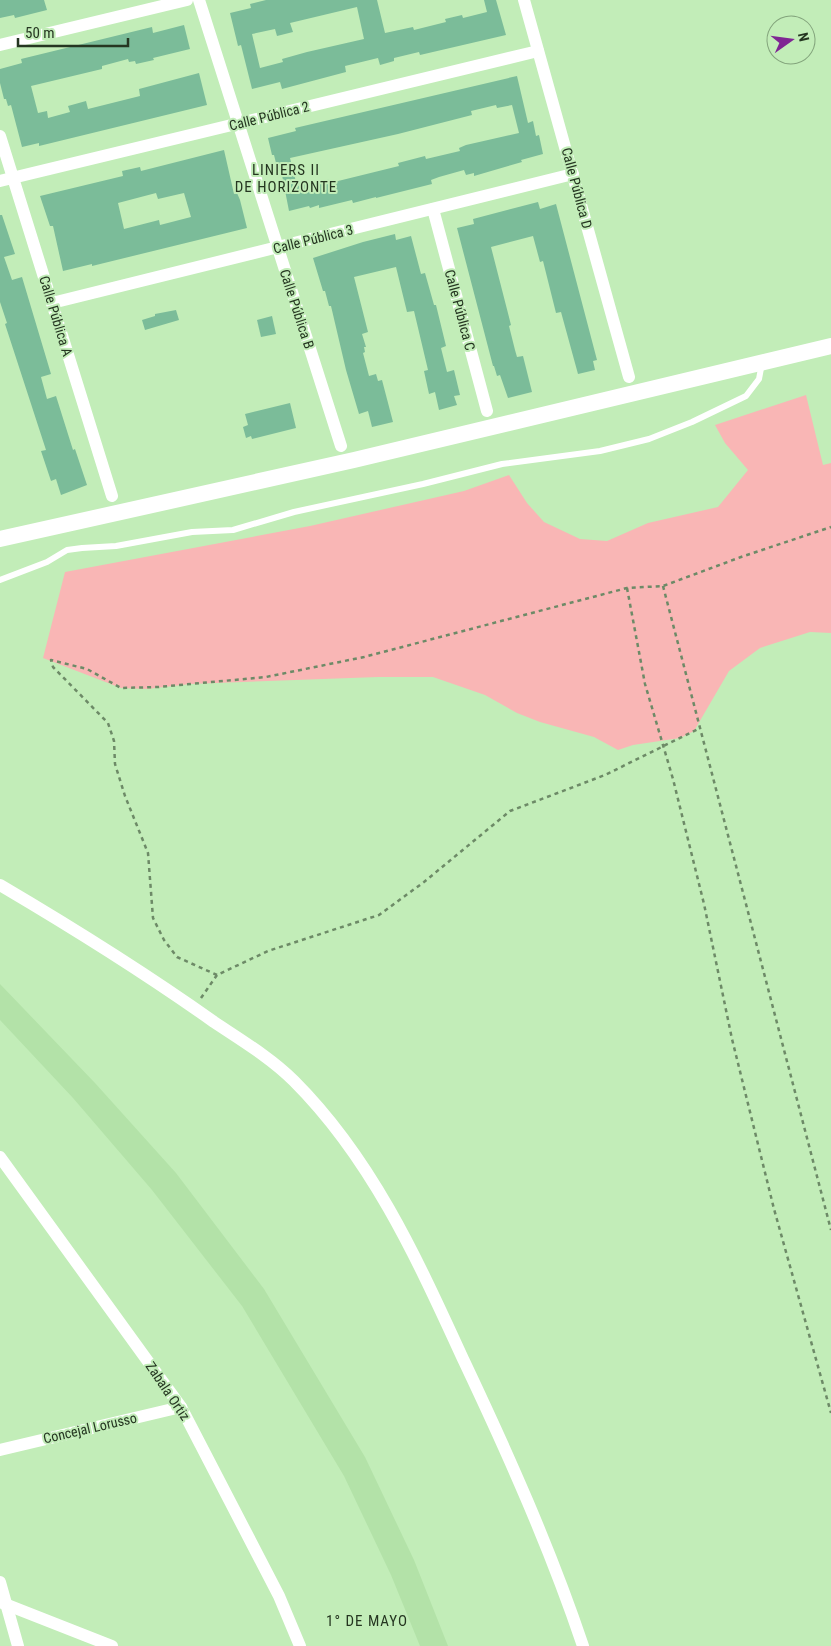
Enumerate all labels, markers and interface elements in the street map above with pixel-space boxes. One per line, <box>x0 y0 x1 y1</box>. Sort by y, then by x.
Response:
scale bar <box>18 15 128 47</box>
north arrow <box>766 15 816 65</box>
text: 50 m <box>25 24 55 42</box>
text: N <box>795 31 812 43</box>
street label: Calle Pública 2 <box>227 98 311 134</box>
street label: Calle Pública D <box>559 146 595 230</box>
district label: LINIERS II DE HORIZONTE <box>235 161 337 196</box>
street label: Calle Pública 3 <box>271 221 355 257</box>
street label: Calle Pública B <box>277 267 317 351</box>
street label: Calle Pública C <box>442 268 478 352</box>
street label: Calle Pública A <box>36 274 76 358</box>
street label: Zabala Ortiz <box>143 1359 193 1423</box>
street label: Concejal Lorusso <box>42 1409 138 1447</box>
district label: 1° DE MAYO <box>326 1612 408 1630</box>

